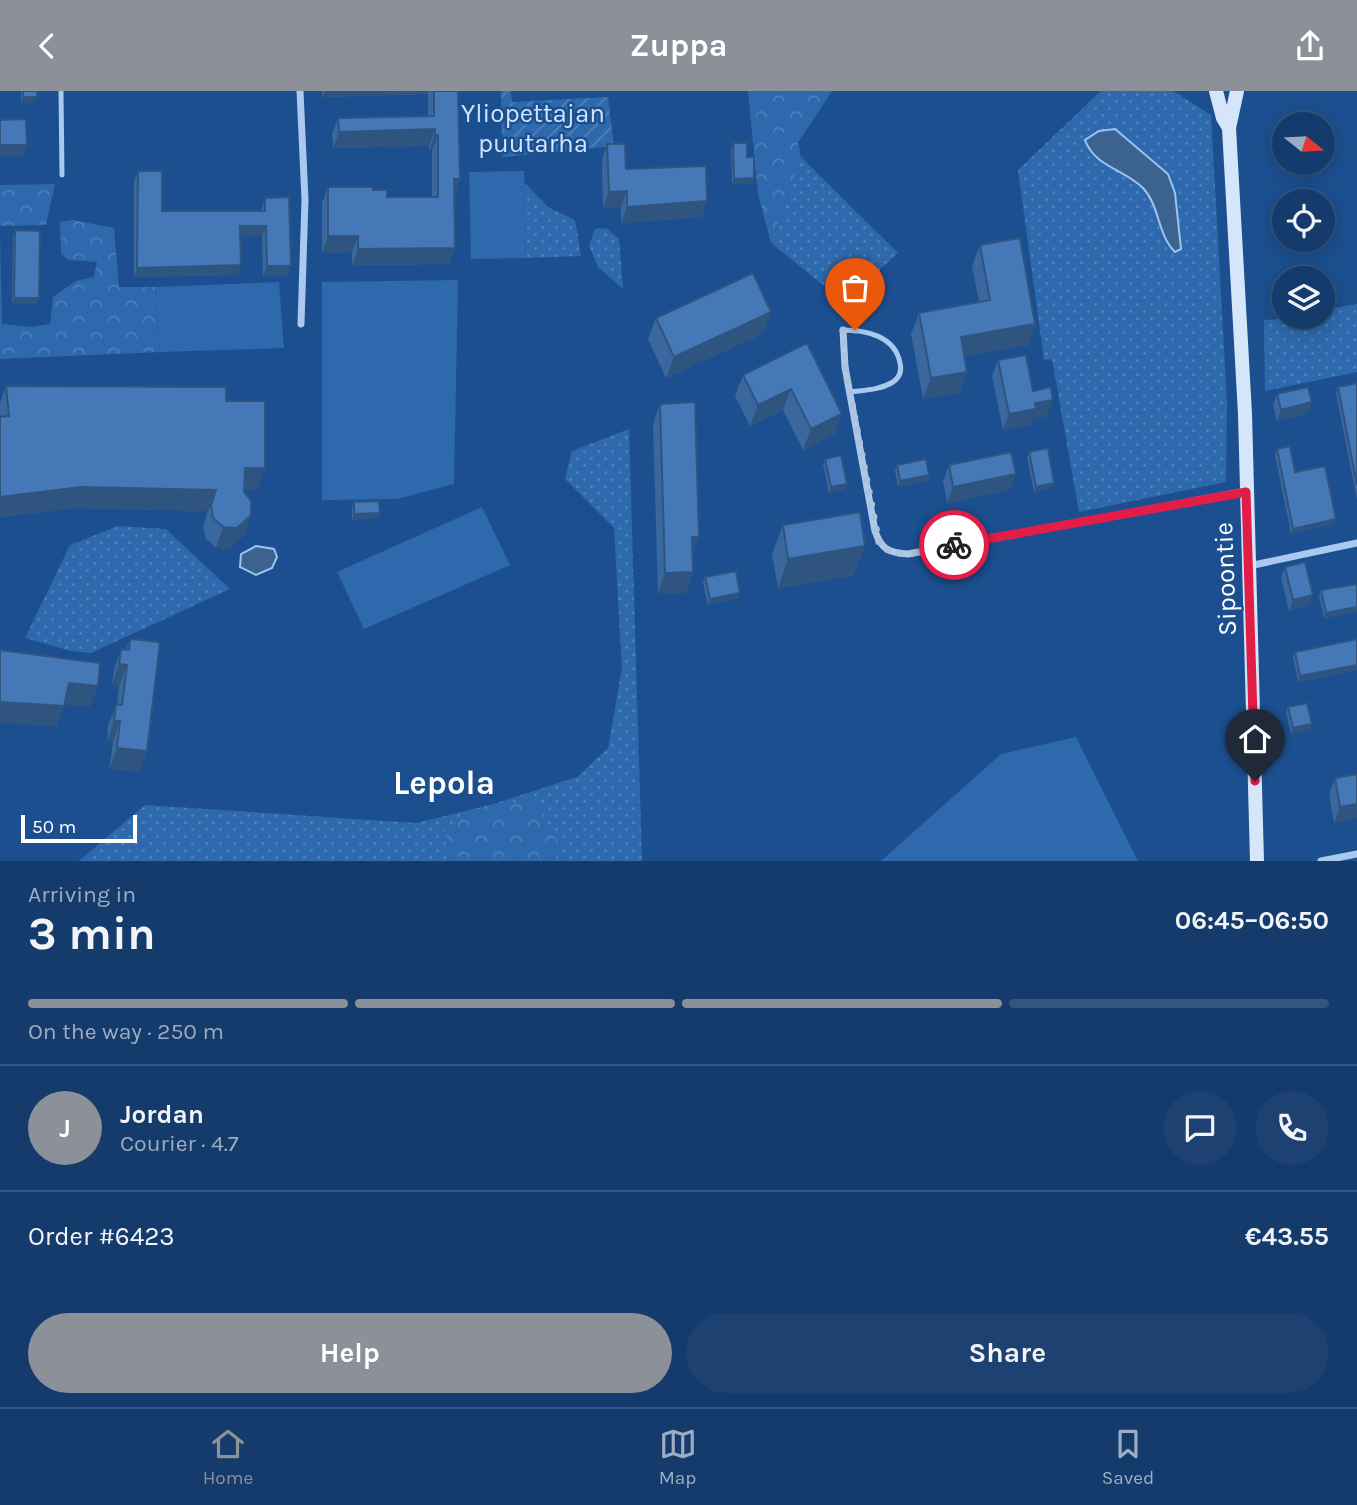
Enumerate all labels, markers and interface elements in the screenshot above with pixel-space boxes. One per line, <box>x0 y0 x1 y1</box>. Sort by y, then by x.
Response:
icon: back <box>28 27 66 65</box>
text: Zuppa <box>630 27 727 64</box>
icon: share <box>1291 27 1329 65</box>
park label: Yliopettajan puutarha <box>461 98 605 159</box>
north arrow <box>1272 112 1335 175</box>
map controls <box>1272 112 1335 329</box>
button: locate <box>1272 189 1335 252</box>
pin <box>825 258 885 330</box>
button: layers <box>1272 266 1335 329</box>
icon: bag <box>836 269 874 307</box>
courier <box>919 510 989 580</box>
street label: Sipoontie <box>1208 522 1243 636</box>
icon: bike <box>935 526 973 564</box>
pin <box>1225 709 1285 781</box>
icon: home <box>1236 720 1274 758</box>
district label: Lepola <box>393 764 495 802</box>
scale bar <box>21 812 136 844</box>
text: 50 m <box>32 816 76 838</box>
text: Arriving in <box>28 881 136 908</box>
text: 06:45–06:50 <box>1175 905 1329 936</box>
text: 3 min <box>28 907 156 961</box>
text: On the way · 250 m <box>28 1018 224 1045</box>
button: chat <box>1163 1091 1237 1165</box>
button: phone <box>1255 1091 1329 1165</box>
text: Jordan <box>120 1099 204 1130</box>
text: J <box>59 1113 71 1144</box>
text: Courier · 4.7 <box>120 1130 239 1157</box>
text: Order #6423 <box>28 1221 175 1252</box>
text: €43.55 <box>1245 1221 1329 1252</box>
button: Help <box>28 1313 672 1393</box>
button: Share <box>686 1313 1329 1393</box>
tab: Home <box>203 1425 253 1489</box>
tab: Map <box>659 1425 697 1489</box>
tab: Saved <box>1102 1425 1154 1489</box>

